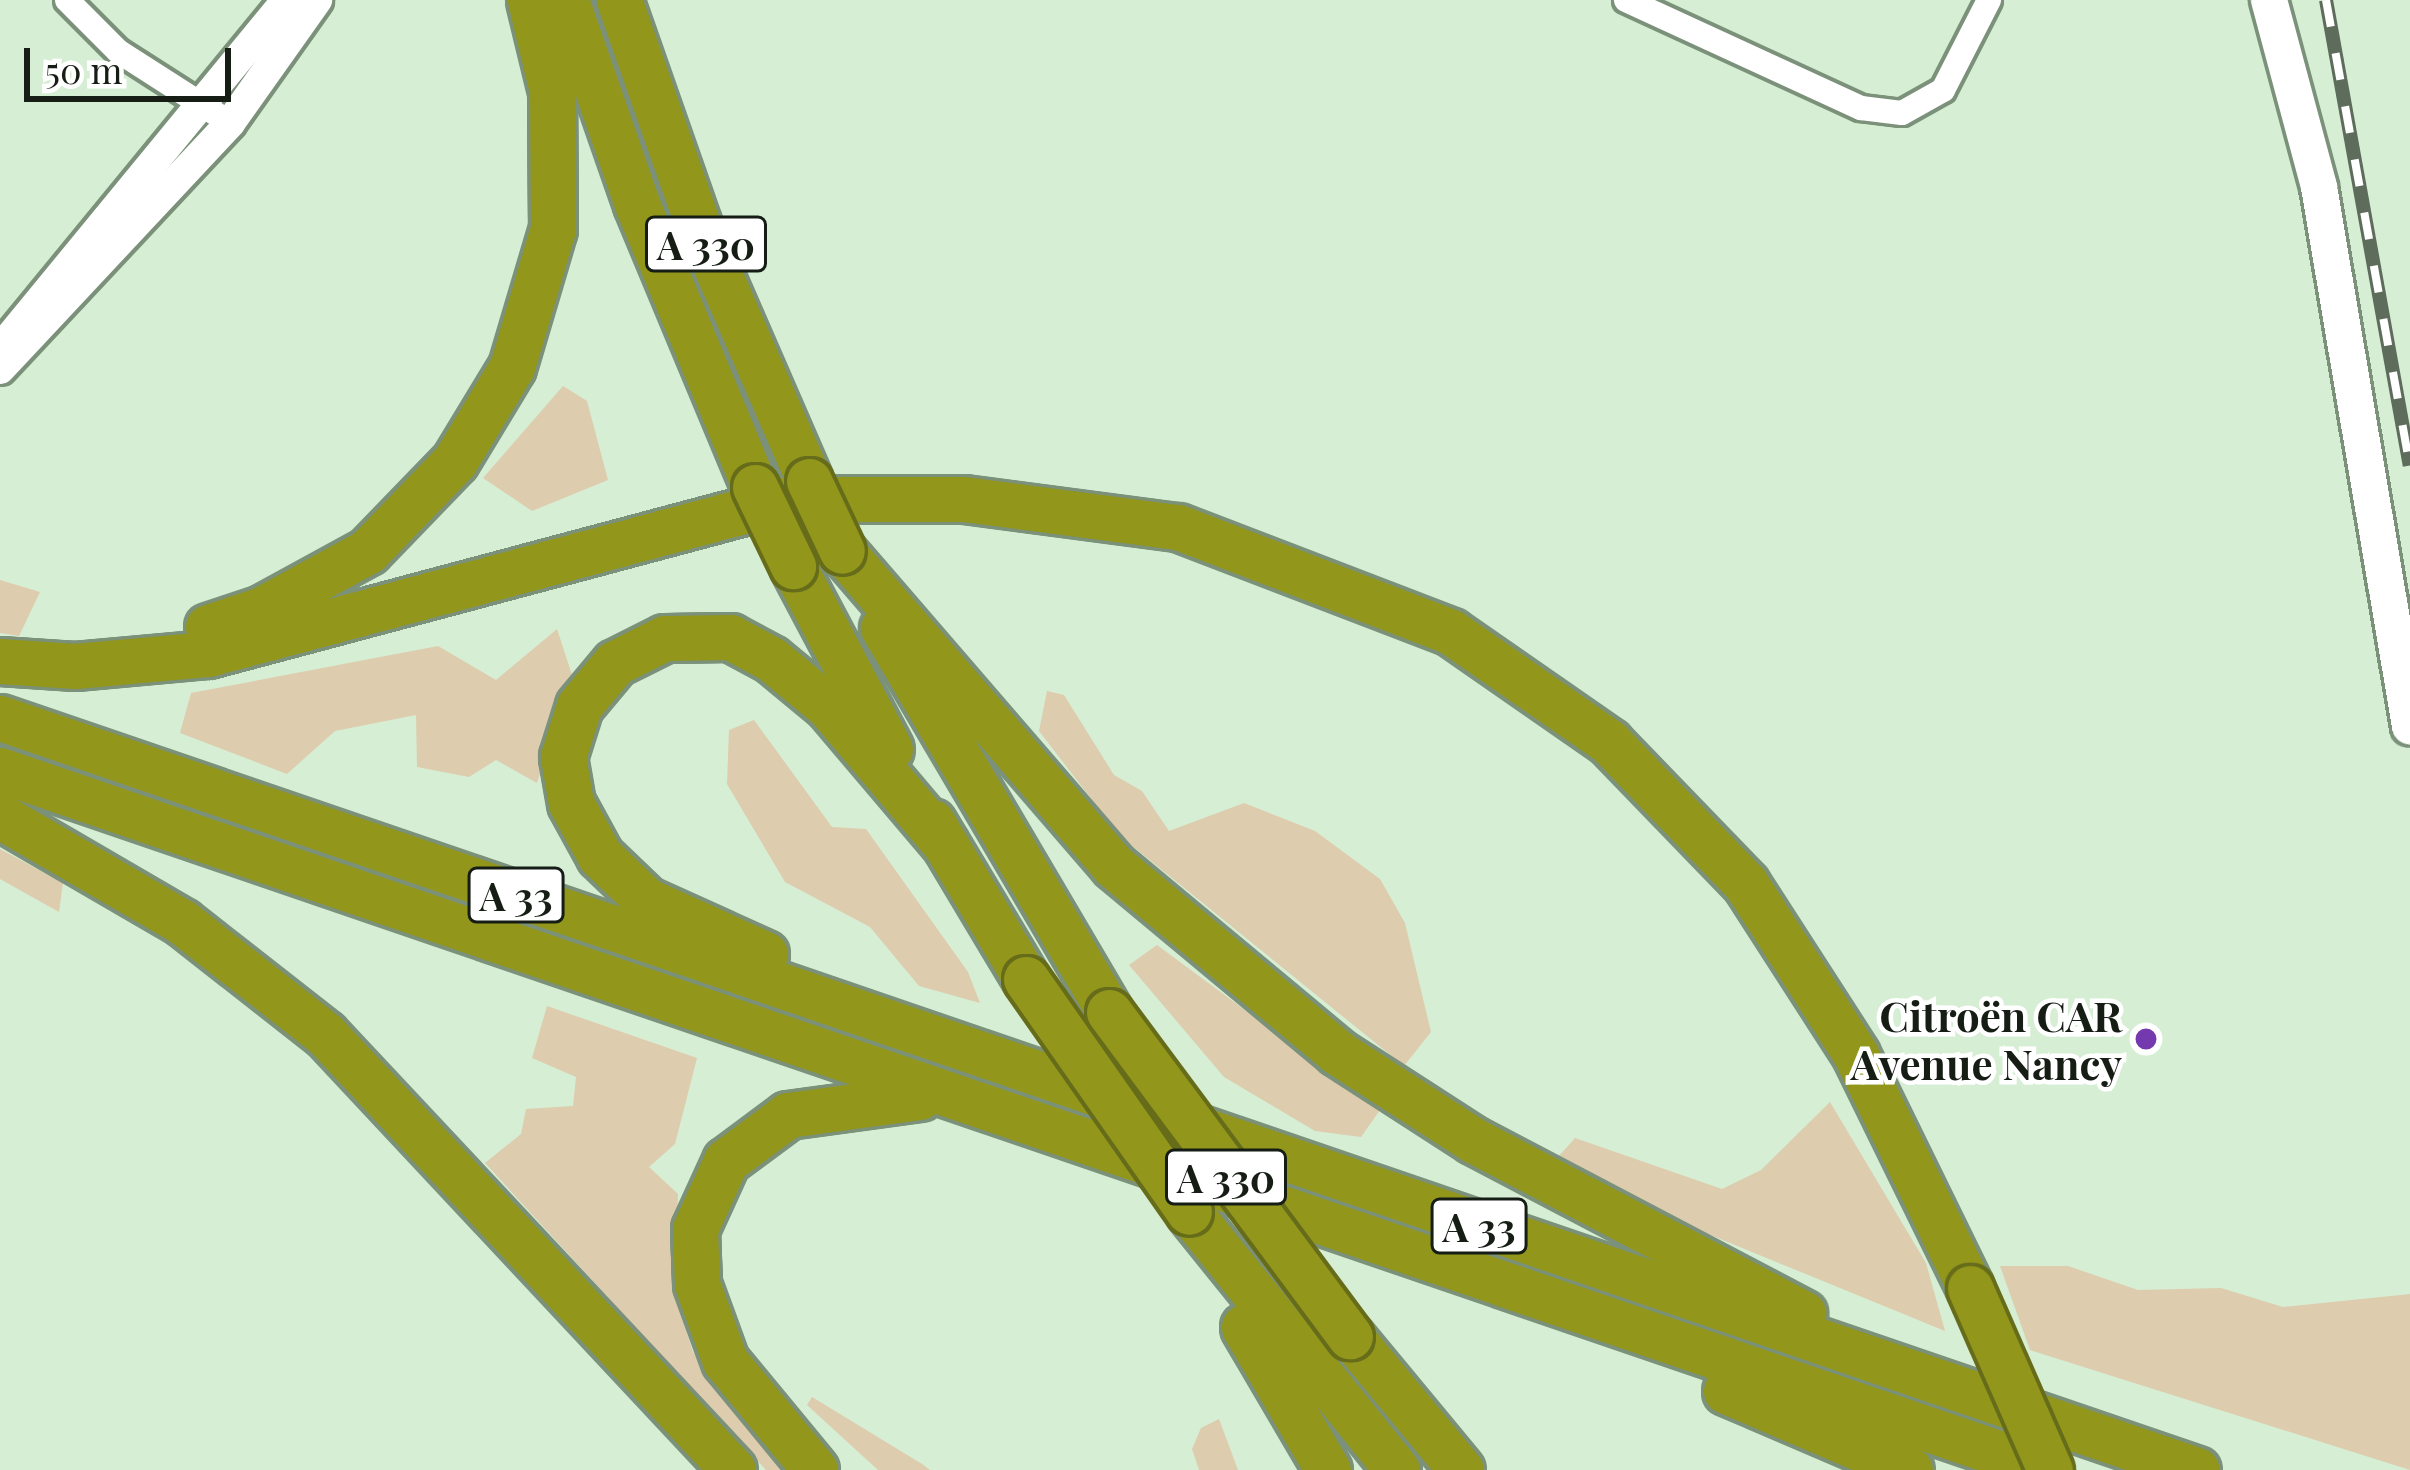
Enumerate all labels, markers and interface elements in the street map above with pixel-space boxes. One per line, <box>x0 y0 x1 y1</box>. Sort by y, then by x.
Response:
scale bar <box>30 24 237 98</box>
text: 50 m <box>45 45 122 93</box>
road number: A 330 <box>643 211 769 277</box>
road number: A 33 <box>465 862 567 928</box>
place label: Citroën CAR Avenue Nancy <box>1851 990 2122 1088</box>
marker: Citroën CAR Avenue Nancy <box>2133 1026 2159 1052</box>
road number: A 330 <box>1163 1144 1289 1210</box>
road number: A 33 <box>1428 1193 1530 1259</box>

